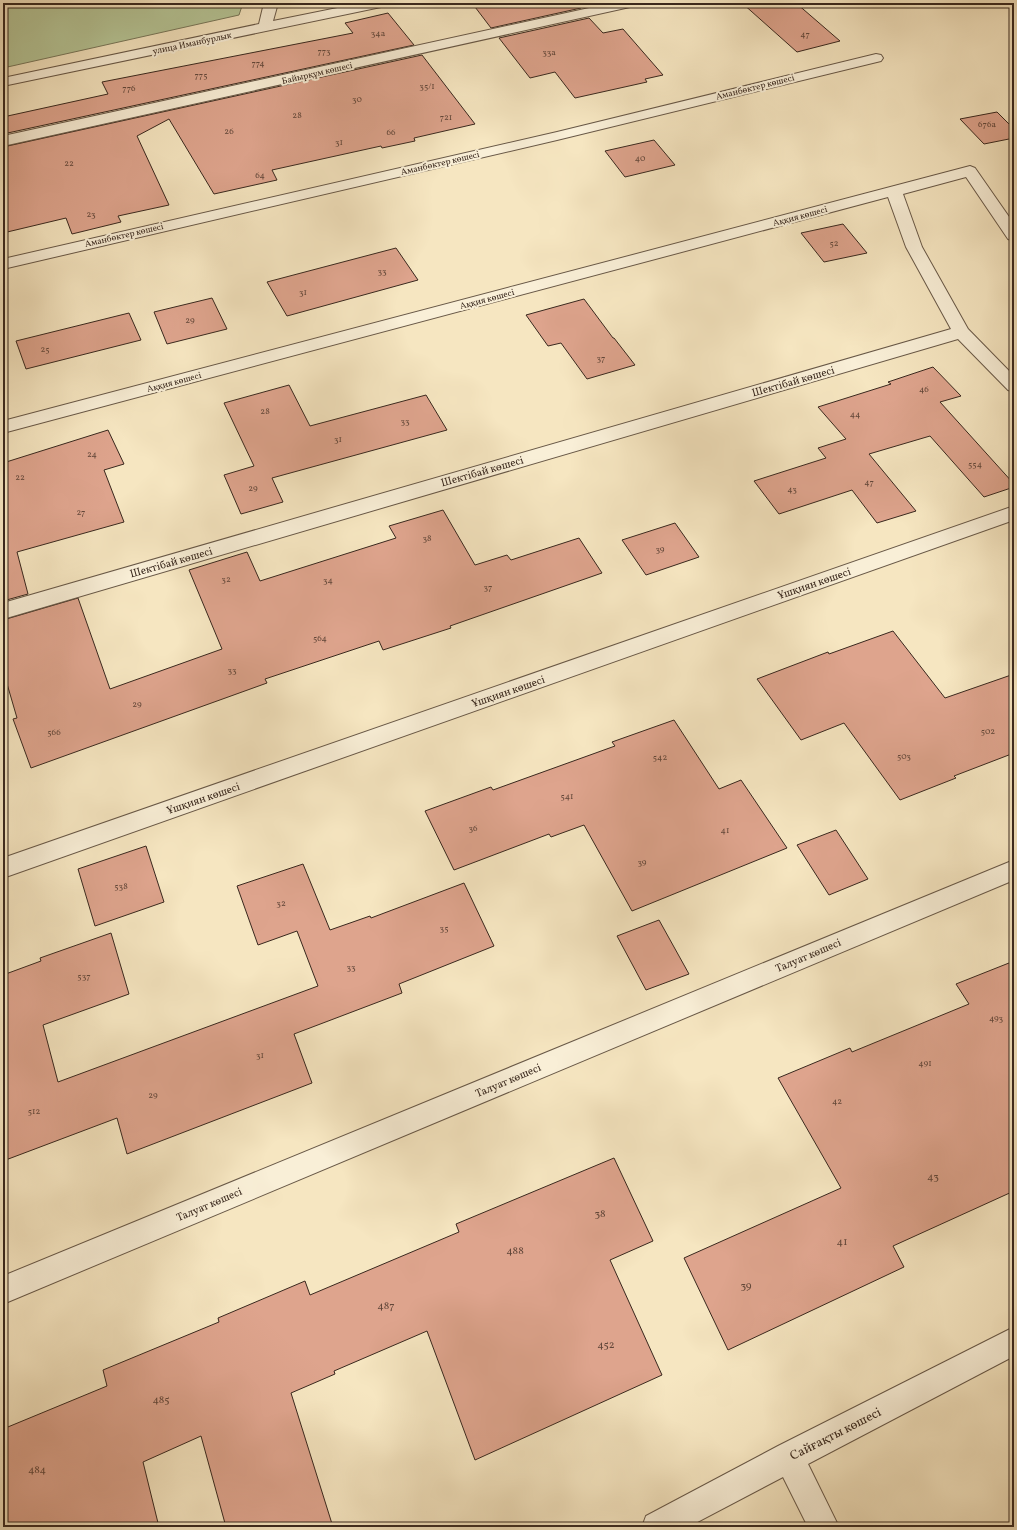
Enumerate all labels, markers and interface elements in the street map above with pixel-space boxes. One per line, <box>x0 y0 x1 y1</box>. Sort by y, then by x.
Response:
house number: 34а <box>371 27 386 40</box>
house number: 47 <box>800 28 810 41</box>
street label: улица Иманбурлык <box>151 29 233 58</box>
house number: 773 <box>317 45 331 58</box>
house number: 33а <box>542 46 556 59</box>
house number: 774 <box>251 57 265 70</box>
street label: Байырқұм көшесі <box>280 59 354 88</box>
house number: 775 <box>194 69 208 82</box>
street label: Аманбөктер көшесі <box>715 71 796 104</box>
house number: 35/1 <box>419 80 435 93</box>
house number: 776 <box>122 82 136 95</box>
house number: 30 <box>352 93 363 106</box>
house number: 28 <box>292 109 302 122</box>
house number: 721 <box>440 111 452 124</box>
house number: 676а <box>978 118 996 131</box>
house number: 26 <box>224 125 234 138</box>
house number: 66 <box>386 126 396 139</box>
house number: 31 <box>335 136 343 149</box>
street label: Аманбөктер көшесі <box>399 148 481 179</box>
house number: 40 <box>635 152 646 165</box>
house number: 22 <box>64 157 74 170</box>
house number: 64 <box>255 169 265 182</box>
street label: Аққия көшесі <box>771 203 829 230</box>
house number: 23 <box>86 208 96 221</box>
street label: Аманбөктер көшесі <box>83 220 165 251</box>
house number: 52 <box>829 237 839 250</box>
house number: 33 <box>377 265 387 278</box>
house number: 31 <box>299 286 307 299</box>
street label: Аққия көшесі <box>458 286 516 313</box>
house number: 29 <box>185 314 195 327</box>
house number: 25 <box>40 343 50 356</box>
house number: 37 <box>597 352 605 365</box>
street label: Шектібай көшесі <box>750 363 836 401</box>
street label: Аққия көшесі <box>145 369 203 396</box>
house number: 46 <box>919 383 929 396</box>
house number: 28 <box>260 405 270 418</box>
house number: 44 <box>850 408 860 421</box>
house number: 33 <box>400 415 410 428</box>
house number: 31 <box>334 433 342 446</box>
house number: 24 <box>87 448 97 461</box>
street label: Шектібай көшесі <box>439 453 525 491</box>
house number: 554 <box>968 458 982 471</box>
house number: 22 <box>15 471 25 484</box>
house number: 47 <box>864 476 874 489</box>
house number: 29 <box>248 482 258 495</box>
house number: 43 <box>787 483 797 496</box>
house number: 27 <box>77 506 85 519</box>
house number: 38 <box>422 532 432 545</box>
house number: 39 <box>655 543 665 556</box>
street label: Шектібай көшесі <box>128 544 214 582</box>
street label: Ұшқиян көшесі <box>776 565 853 604</box>
house number: 32 <box>221 573 231 586</box>
house number: 34 <box>323 574 333 587</box>
house number: 37 <box>484 581 492 594</box>
house number: 564 <box>313 632 327 645</box>
house number: 33 <box>227 664 237 677</box>
street label: Ұшқиян көшесі <box>470 673 547 712</box>
house number: 29 <box>132 698 142 711</box>
house number: 502 <box>981 725 995 738</box>
house number: 566 <box>47 726 61 739</box>
house number: 503 <box>897 750 911 763</box>
house number: 542 <box>653 751 667 764</box>
street label: Ұшқиян көшесі <box>165 780 242 819</box>
house number: 541 <box>560 790 574 803</box>
house number: 36 <box>468 822 478 835</box>
house number: 41 <box>721 824 729 837</box>
house number: 39 <box>637 856 647 869</box>
house number: 538 <box>114 880 128 893</box>
house number: 32 <box>276 897 286 910</box>
house number: 35 <box>440 922 448 935</box>
street label: Талуат көшесі <box>773 936 844 977</box>
house number: 33 <box>346 961 356 974</box>
house number: 537 <box>77 970 91 983</box>
house number: 493 <box>989 1012 1003 1025</box>
house number: 31 <box>256 1049 264 1062</box>
house number: 491 <box>918 1057 932 1070</box>
street label: Талуат көшесі <box>473 1061 544 1102</box>
house number: 29 <box>148 1089 158 1102</box>
house number: 42 <box>832 1095 842 1108</box>
house number: 512 <box>28 1105 40 1118</box>
house number: 43 <box>927 1170 939 1185</box>
street label: Талуат көшесі <box>174 1185 245 1226</box>
house number: 38 <box>594 1207 606 1222</box>
house number: 41 <box>837 1235 847 1250</box>
house number: 488 <box>506 1244 524 1259</box>
house number: 39 <box>740 1279 752 1294</box>
house number: 487 <box>377 1299 395 1314</box>
house number: 452 <box>597 1338 615 1353</box>
house number: 485 <box>152 1393 170 1408</box>
street label: Сайғақты көшесі <box>787 1404 885 1466</box>
house number: 484 <box>28 1463 47 1478</box>

